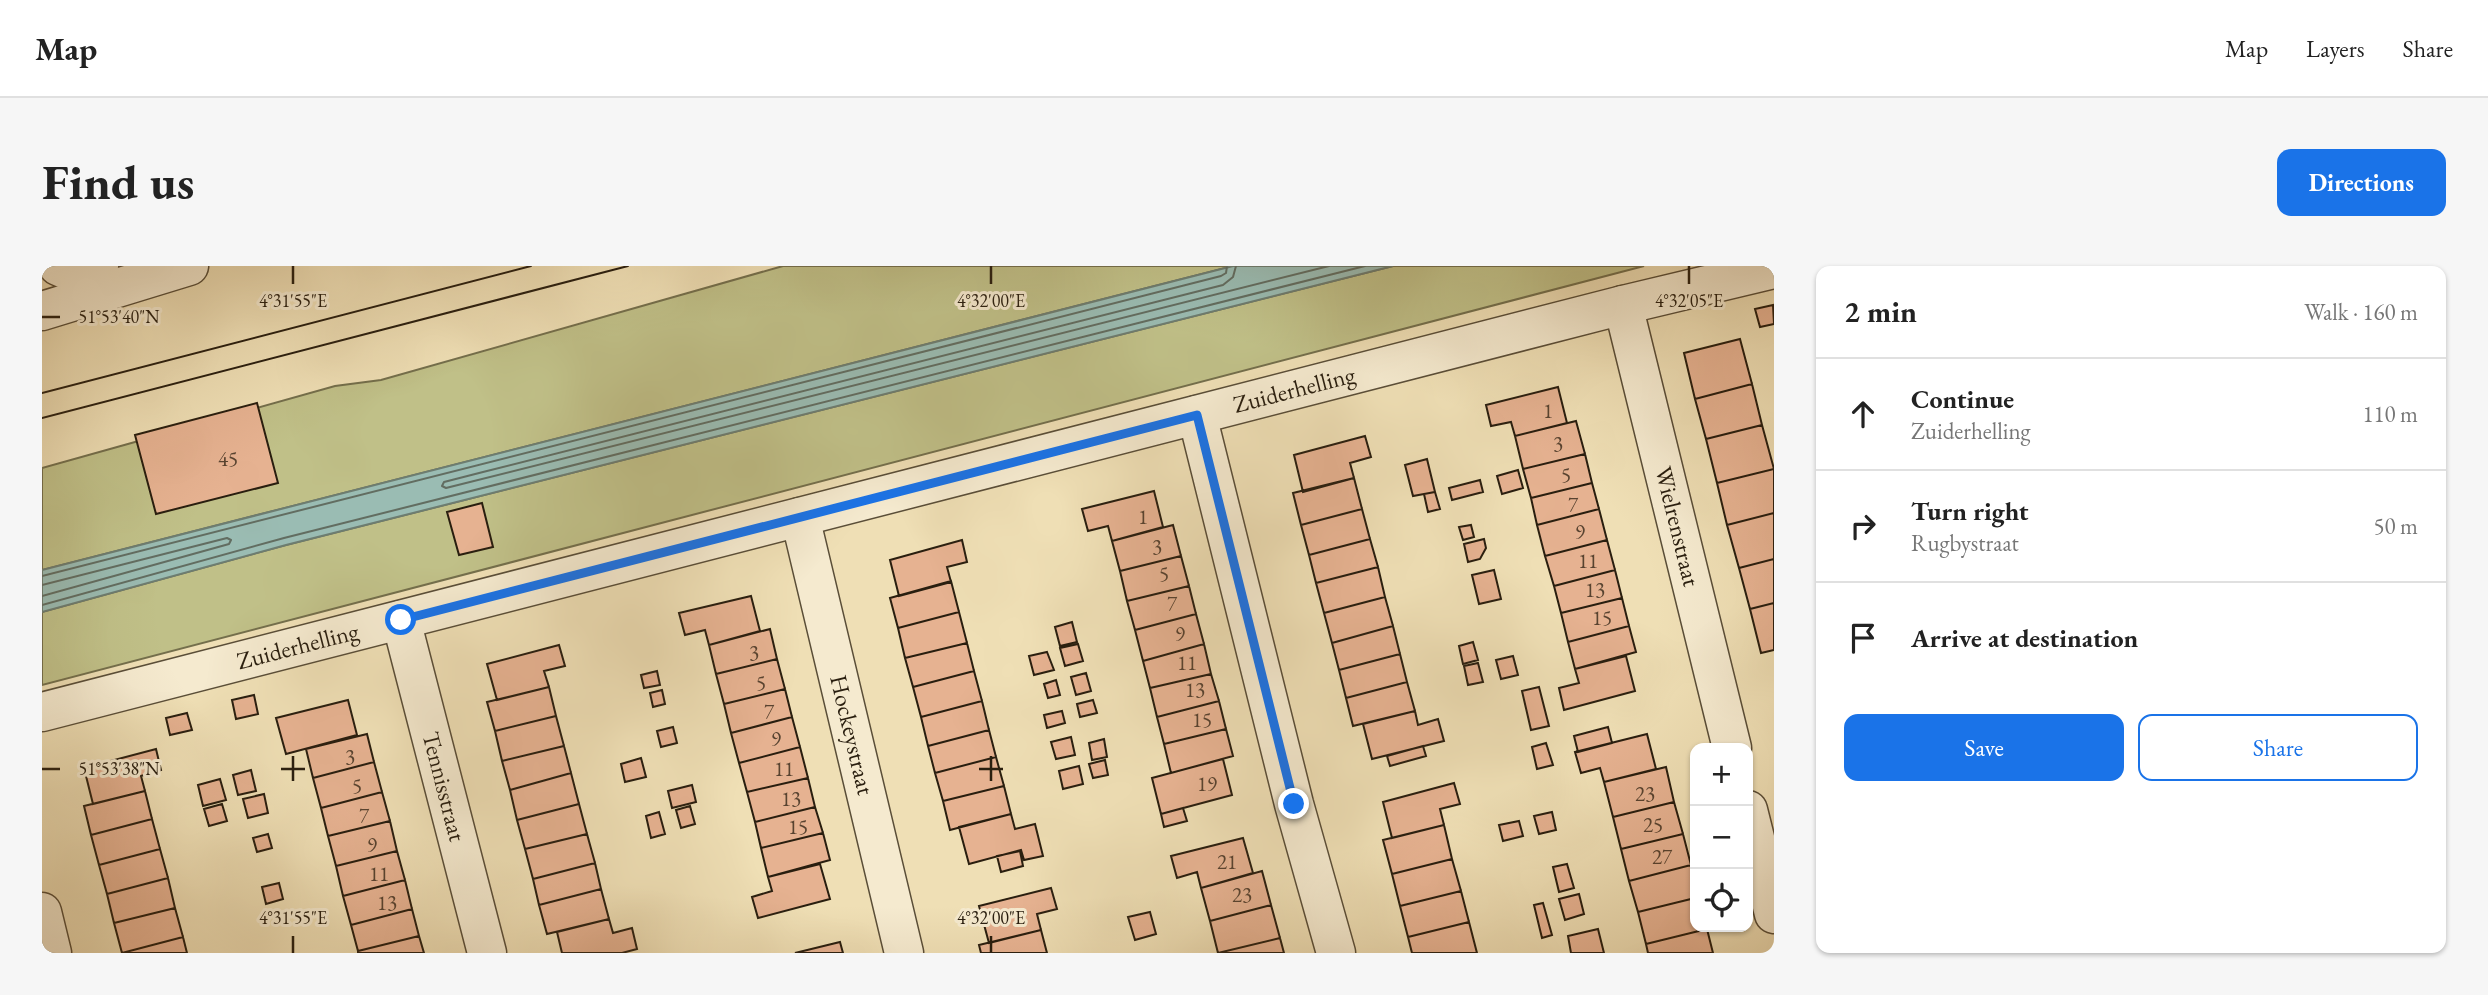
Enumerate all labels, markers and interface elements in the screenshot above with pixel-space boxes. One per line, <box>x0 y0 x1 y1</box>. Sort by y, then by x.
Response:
text: Map <box>35 27 97 70</box>
text: Map <box>2225 33 2268 64</box>
text: Layers <box>2306 33 2365 64</box>
text: Share <box>2403 33 2453 64</box>
button: Directions <box>2277 149 2446 216</box>
text: Find us <box>42 150 194 214</box>
text: 4°31'55"E <box>259 289 327 312</box>
text: 4°32'00"E <box>957 289 1025 312</box>
text: 4°32'05"E <box>1655 289 1723 312</box>
text: 2 min <box>1844 292 1917 331</box>
text: Walk · 160 m <box>2304 297 2418 327</box>
text: 51°53'40"N <box>79 305 160 328</box>
street label: Zuiderhelling <box>1230 358 1359 420</box>
text: Continue <box>1911 382 2014 416</box>
icon: ahead <box>1844 395 1882 433</box>
house number: 1 <box>1543 397 1553 424</box>
text: 110 m <box>2362 399 2418 429</box>
text: Zuiderhelling <box>1911 416 2031 446</box>
house number: 3 <box>1553 430 1563 457</box>
house number: 45 <box>218 445 238 472</box>
house number: 5 <box>1561 461 1571 488</box>
street label: Wielrenstraat <box>1648 463 1708 590</box>
house number: 7 <box>1568 491 1579 518</box>
text: Turn right <box>1911 494 2029 528</box>
house number: 1 <box>1138 503 1148 530</box>
icon: right <box>1844 507 1882 545</box>
text: 50 m <box>2373 511 2418 541</box>
house number: 9 <box>1575 518 1585 545</box>
text: Rugbystraat <box>1911 528 2019 558</box>
house number: 3 <box>1152 533 1162 560</box>
house number: 11 <box>1578 547 1598 574</box>
house number: 5 <box>1159 560 1169 587</box>
house number: 13 <box>1585 576 1605 603</box>
house number: 7 <box>1167 590 1178 617</box>
route start <box>385 604 416 635</box>
house number: 15 <box>1592 604 1612 631</box>
street label: Zuiderhelling <box>233 615 362 676</box>
icon: arrive <box>1844 619 1882 657</box>
house number: 9 <box>1175 620 1185 647</box>
text: Arrive at destination <box>1911 621 2138 655</box>
house number: 3 <box>749 639 759 666</box>
house number: 11 <box>1177 649 1197 676</box>
house number: 5 <box>756 669 766 696</box>
street label: Hockeystraat <box>823 672 882 798</box>
house number: 13 <box>1185 676 1205 703</box>
house number: 7 <box>764 698 775 725</box>
house number: 15 <box>1192 706 1212 733</box>
button: Save <box>1844 714 2124 781</box>
button: Share <box>2138 714 2418 781</box>
house number: 9 <box>771 725 781 752</box>
street label: Tennisstraat <box>415 728 474 845</box>
house number: 3 <box>345 743 355 770</box>
map controls <box>1690 743 1753 932</box>
button: + <box>1690 743 1753 806</box>
house number: 11 <box>774 755 794 782</box>
text: 51°53'38"N <box>79 757 160 780</box>
house number: 19 <box>1197 770 1217 797</box>
house number: 5 <box>352 772 362 799</box>
house number: 23 <box>1635 780 1655 807</box>
house number: 13 <box>781 785 801 812</box>
route end <box>1278 788 1309 819</box>
house number: 7 <box>359 802 370 829</box>
button: − <box>1690 806 1753 869</box>
house number: 25 <box>1643 811 1663 838</box>
house number: 15 <box>788 813 808 840</box>
house number: 9 <box>367 831 377 858</box>
house number: 27 <box>1652 843 1673 870</box>
house number: 21 <box>1217 848 1237 875</box>
house number: 11 <box>369 860 389 887</box>
button: locate <box>1690 869 1753 932</box>
house number: 23 <box>1232 881 1252 908</box>
house number: 13 <box>377 889 397 916</box>
text: 4°31'55"E <box>259 906 327 929</box>
text: 4°32'00"E <box>957 906 1025 929</box>

